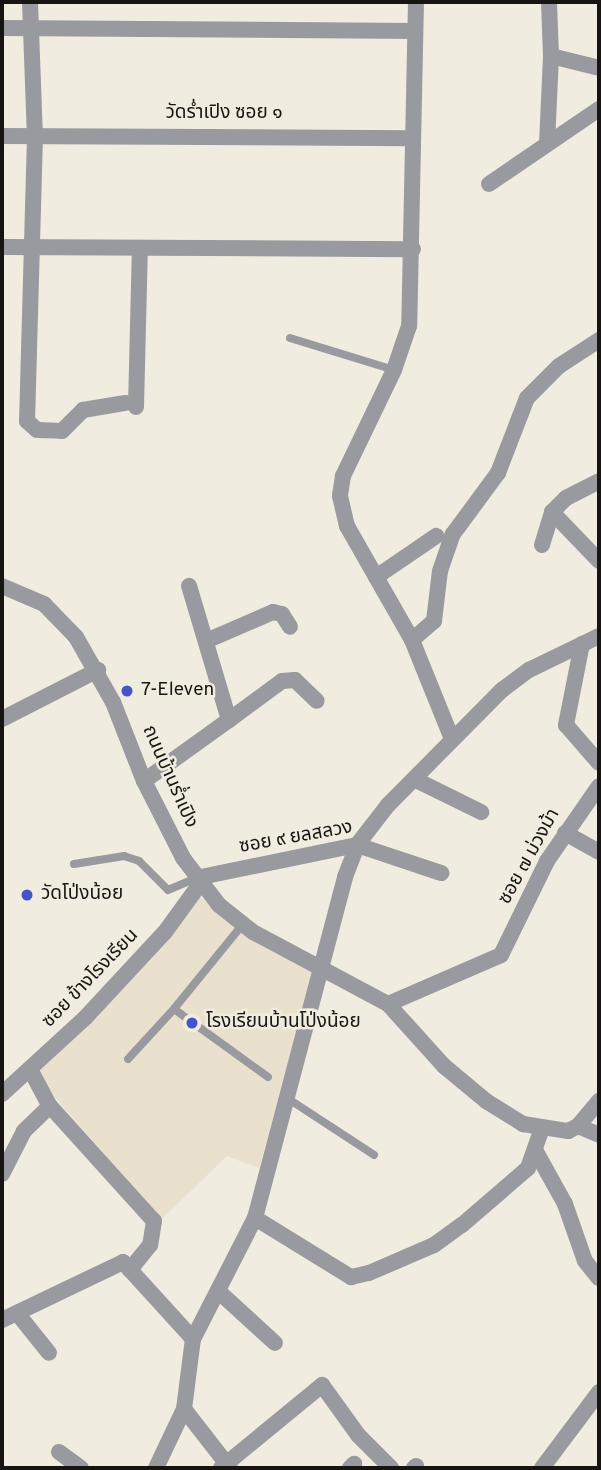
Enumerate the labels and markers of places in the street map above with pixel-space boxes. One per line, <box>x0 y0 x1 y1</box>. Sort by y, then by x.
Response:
place label: 7-Eleven <box>141 680 214 702</box>
marker: 7-Eleven <box>119 683 135 699</box>
place label: วัดโป่งน้อย <box>41 884 123 906</box>
marker: วัดโป่งน้อย <box>19 887 35 903</box>
place label: โรงเรียนบ้านโป่งน้อย <box>206 1012 361 1034</box>
marker: โรงเรียนบ้านโป่งน้อย <box>184 1015 200 1031</box>

